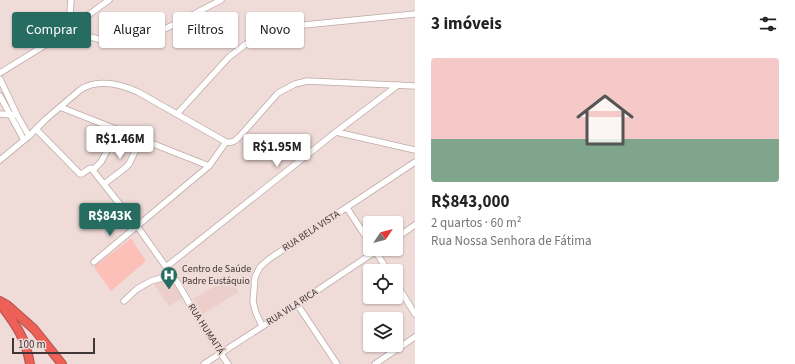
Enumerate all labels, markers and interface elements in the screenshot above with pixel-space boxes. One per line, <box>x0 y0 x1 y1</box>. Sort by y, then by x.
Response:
chip: Comprar <box>12 12 91 48</box>
chip: Alugar <box>99 12 165 48</box>
chip: Filtros <box>173 12 238 48</box>
chip: Novo <box>246 12 304 48</box>
text: 3 imóveis <box>431 12 502 36</box>
icon: filters <box>757 13 779 35</box>
icon: home <box>569 84 641 156</box>
pin: R$1.46M <box>83 126 157 160</box>
text: R$1.46M <box>95 130 145 148</box>
pin: R$1.95M <box>240 134 314 168</box>
text: R$1.95M <box>252 138 302 156</box>
text: R$843,000 <box>431 190 509 214</box>
pin: R$843K <box>77 203 143 237</box>
text: R$843K <box>88 207 132 225</box>
street label: RUA BELA VISTA <box>279 207 343 255</box>
text: 2 quartos · 60 m² <box>431 214 522 232</box>
north arrow <box>363 216 403 256</box>
map controls <box>363 216 403 352</box>
text: Rua Nossa Senhora de Fátima <box>431 232 592 250</box>
place label: Centro de Saúde Padre Eustáquio <box>182 262 251 288</box>
button: locate <box>363 264 403 304</box>
hospital icon: Centro de Saúde Padre Eustáquio <box>159 265 179 290</box>
street label: RUA VILA RICA <box>263 285 321 329</box>
street label: RUA HUMAITÁ <box>184 301 228 358</box>
button: layers <box>363 312 403 352</box>
scale bar <box>12 336 95 355</box>
text: 100 m <box>18 337 46 352</box>

